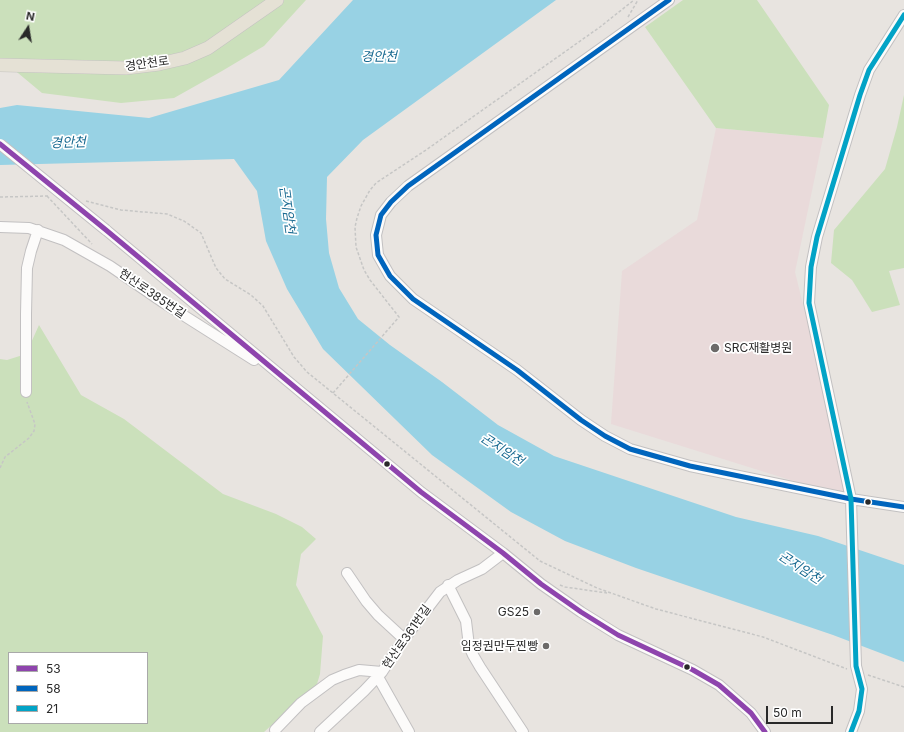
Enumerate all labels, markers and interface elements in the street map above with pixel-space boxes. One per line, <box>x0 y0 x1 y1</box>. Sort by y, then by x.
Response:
north arrow <box>8 8 48 48</box>
text: N <box>25 9 36 24</box>
water label: 경안천 <box>361 49 397 65</box>
street label: 경안천로 <box>124 54 170 74</box>
water label: 경안천 <box>50 135 86 151</box>
water label: 곤지암천 <box>276 185 298 235</box>
street label: 현산로385번길 <box>116 266 188 322</box>
place label: SRC재활병원 <box>724 341 792 355</box>
marker: SRC재활병원 <box>709 342 721 354</box>
water label: 곤지암천 <box>478 430 526 470</box>
unlabelled marker <box>382 459 392 469</box>
unlabelled marker <box>863 497 873 507</box>
water label: 곤지암천 <box>776 548 824 588</box>
street label: 현산로361번길 <box>380 602 434 672</box>
place label: GS25 <box>498 605 529 619</box>
marker: GS25 <box>532 607 542 617</box>
place label: 임정권만두찐빵 <box>461 639 538 653</box>
marker: 임정권만두찐빵 <box>541 641 551 651</box>
legend <box>8 652 148 724</box>
text: 53 <box>46 661 61 676</box>
unlabelled marker <box>682 662 692 672</box>
text: 58 <box>46 681 61 696</box>
scale bar <box>768 698 835 724</box>
text: 21 <box>46 701 58 716</box>
text: 50 m <box>773 705 802 720</box>

